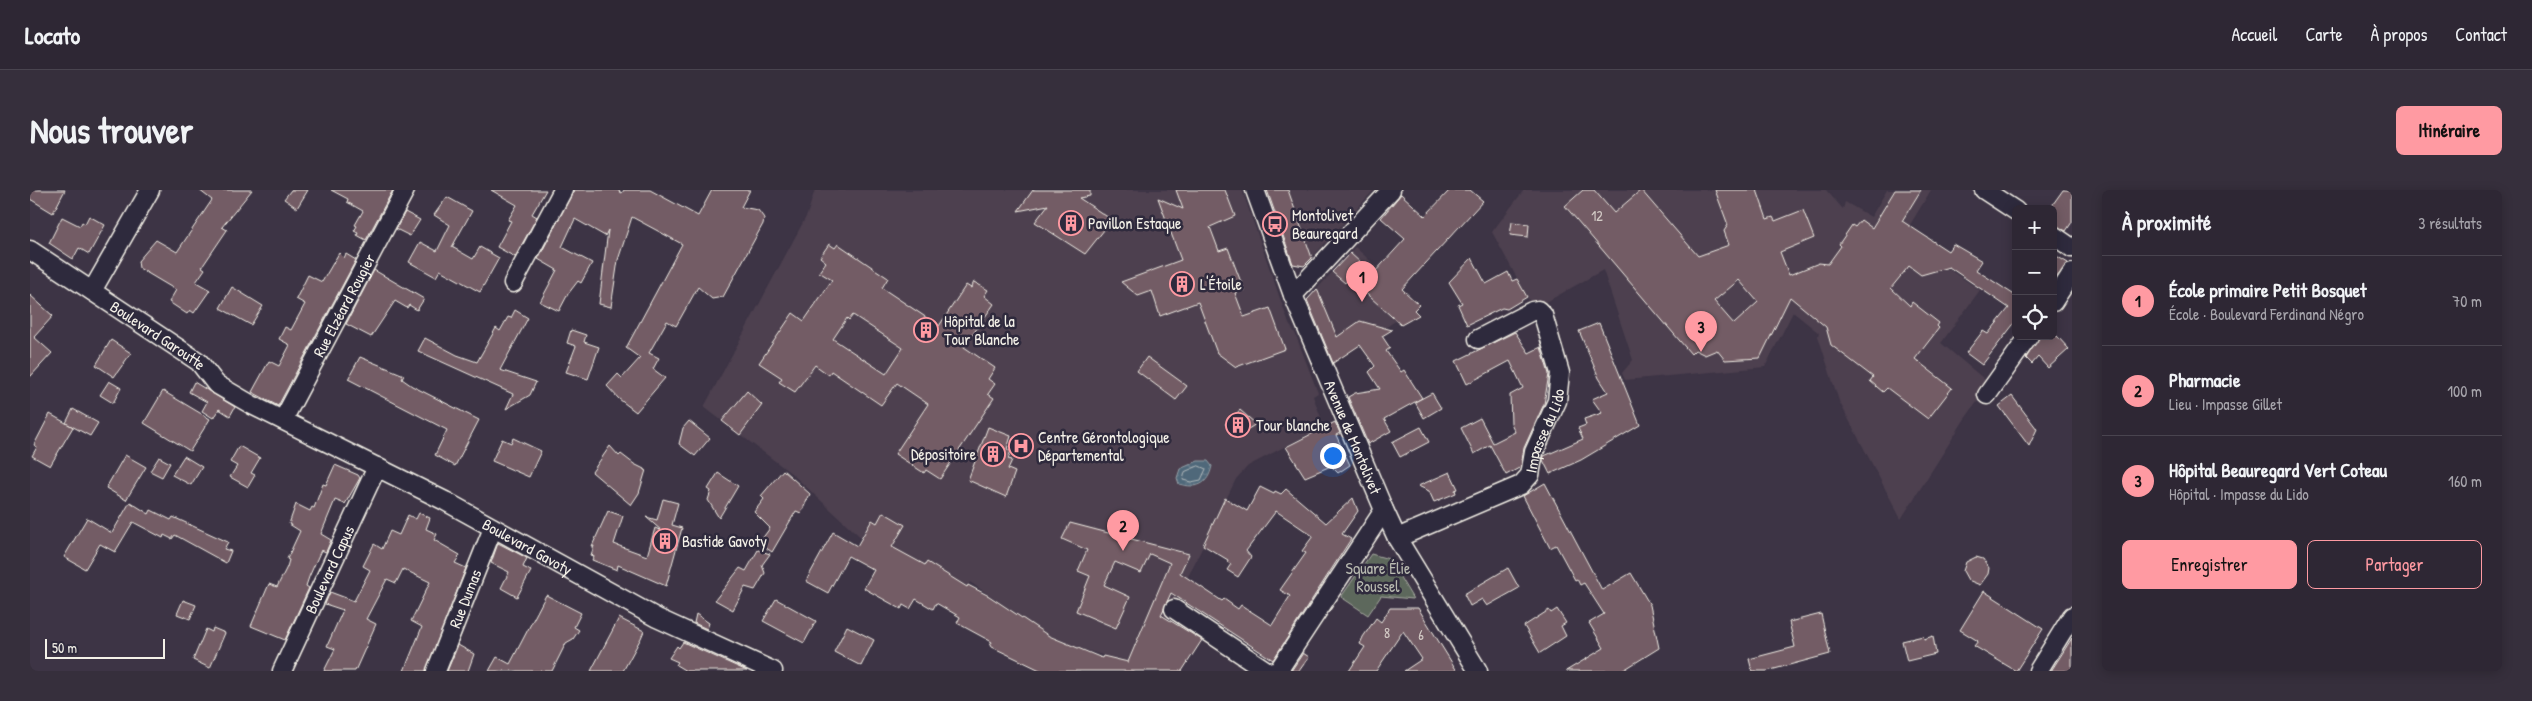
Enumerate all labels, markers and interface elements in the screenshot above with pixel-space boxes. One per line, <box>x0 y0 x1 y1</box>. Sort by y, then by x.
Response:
text: Locato <box>25 19 80 51</box>
text: Accueil <box>2231 22 2277 47</box>
text: Carte <box>2305 22 2343 47</box>
text: À propos <box>2371 22 2427 47</box>
text: Contact <box>2455 22 2507 47</box>
button: Itinéraire <box>2396 106 2502 155</box>
text: Nous trouver <box>30 107 193 154</box>
place label: Montolivet Beauregard <box>1292 204 1357 244</box>
map controls <box>2012 205 2057 340</box>
button: + <box>2012 205 2057 250</box>
house number: 12 <box>1591 206 1603 225</box>
text: À proximité <box>2122 208 2211 237</box>
building icon: Pavillon Estaque <box>1058 210 1084 236</box>
bus stop icon: Montolivet Beauregard <box>1262 211 1288 237</box>
place label: Pavillon Estaque <box>1088 212 1182 234</box>
text: 3 résultats <box>2418 212 2482 234</box>
street label: Rue Elzéard Rougier <box>307 250 380 361</box>
button: − <box>2012 250 2057 295</box>
pin: 1 <box>1346 261 1378 302</box>
building icon: L'Étoile <box>1169 271 1195 297</box>
place label: L'Étoile <box>1200 273 1242 295</box>
text: École primaire Petit Bosquet <box>2169 277 2367 303</box>
text: 1 <box>2135 290 2141 312</box>
text: 70 m <box>2452 290 2482 312</box>
street label: Boulevard Garoutte <box>106 295 212 374</box>
button: locate <box>2012 295 2057 340</box>
text: École · Boulevard Ferdinand Négro <box>2169 303 2364 325</box>
place label: Hôpital de la Tour Blanche <box>944 310 1020 350</box>
pin: 3 <box>1685 311 1717 352</box>
building icon: Hôpital de la Tour Blanche <box>913 317 939 343</box>
text: Pharmacie <box>2169 367 2240 393</box>
street label: Avenue de Montolivet <box>1319 377 1387 498</box>
text: 2 <box>2134 380 2142 402</box>
text: 100 m <box>2447 380 2482 402</box>
street label: Impasse du Lido <box>1520 388 1569 475</box>
text: Lieu · Impasse Gillet <box>2169 393 2282 415</box>
building icon: Tour blanche <box>1225 412 1251 438</box>
place label: Tour blanche <box>1256 414 1330 436</box>
place label: Centre Gérontologique Départemental <box>1038 426 1170 466</box>
hospital icon: Centre Gérontologique Départemental <box>1008 433 1034 459</box>
building icon: Dépositoire <box>980 441 1006 467</box>
place label: Dépositoire <box>911 443 977 465</box>
your location <box>1320 443 1346 469</box>
text: Hôpital Beauregard Vert Coteau <box>2169 457 2387 483</box>
text: 3 <box>2134 470 2142 492</box>
text: 160 m <box>2448 470 2482 492</box>
text: Hôpital · Impasse du Lido <box>2169 483 2309 505</box>
pin: 2 <box>1107 510 1139 551</box>
street label: Boulevard Gavoty <box>479 513 577 580</box>
street label: Boulevard Capus <box>299 522 359 617</box>
building icon: Bastide Gavoty <box>652 528 678 554</box>
place label: Bastide Gavoty <box>682 530 767 552</box>
button: Enregistrer <box>2122 540 2297 589</box>
button: Partager <box>2307 540 2482 589</box>
park label: Square Élie Roussel <box>1346 557 1411 597</box>
street label: Rue Dumas <box>443 566 486 631</box>
house number: 8 <box>1384 623 1390 642</box>
house number: 6 <box>1418 625 1424 644</box>
scale bar <box>45 636 165 659</box>
text: 50 m <box>52 638 77 657</box>

